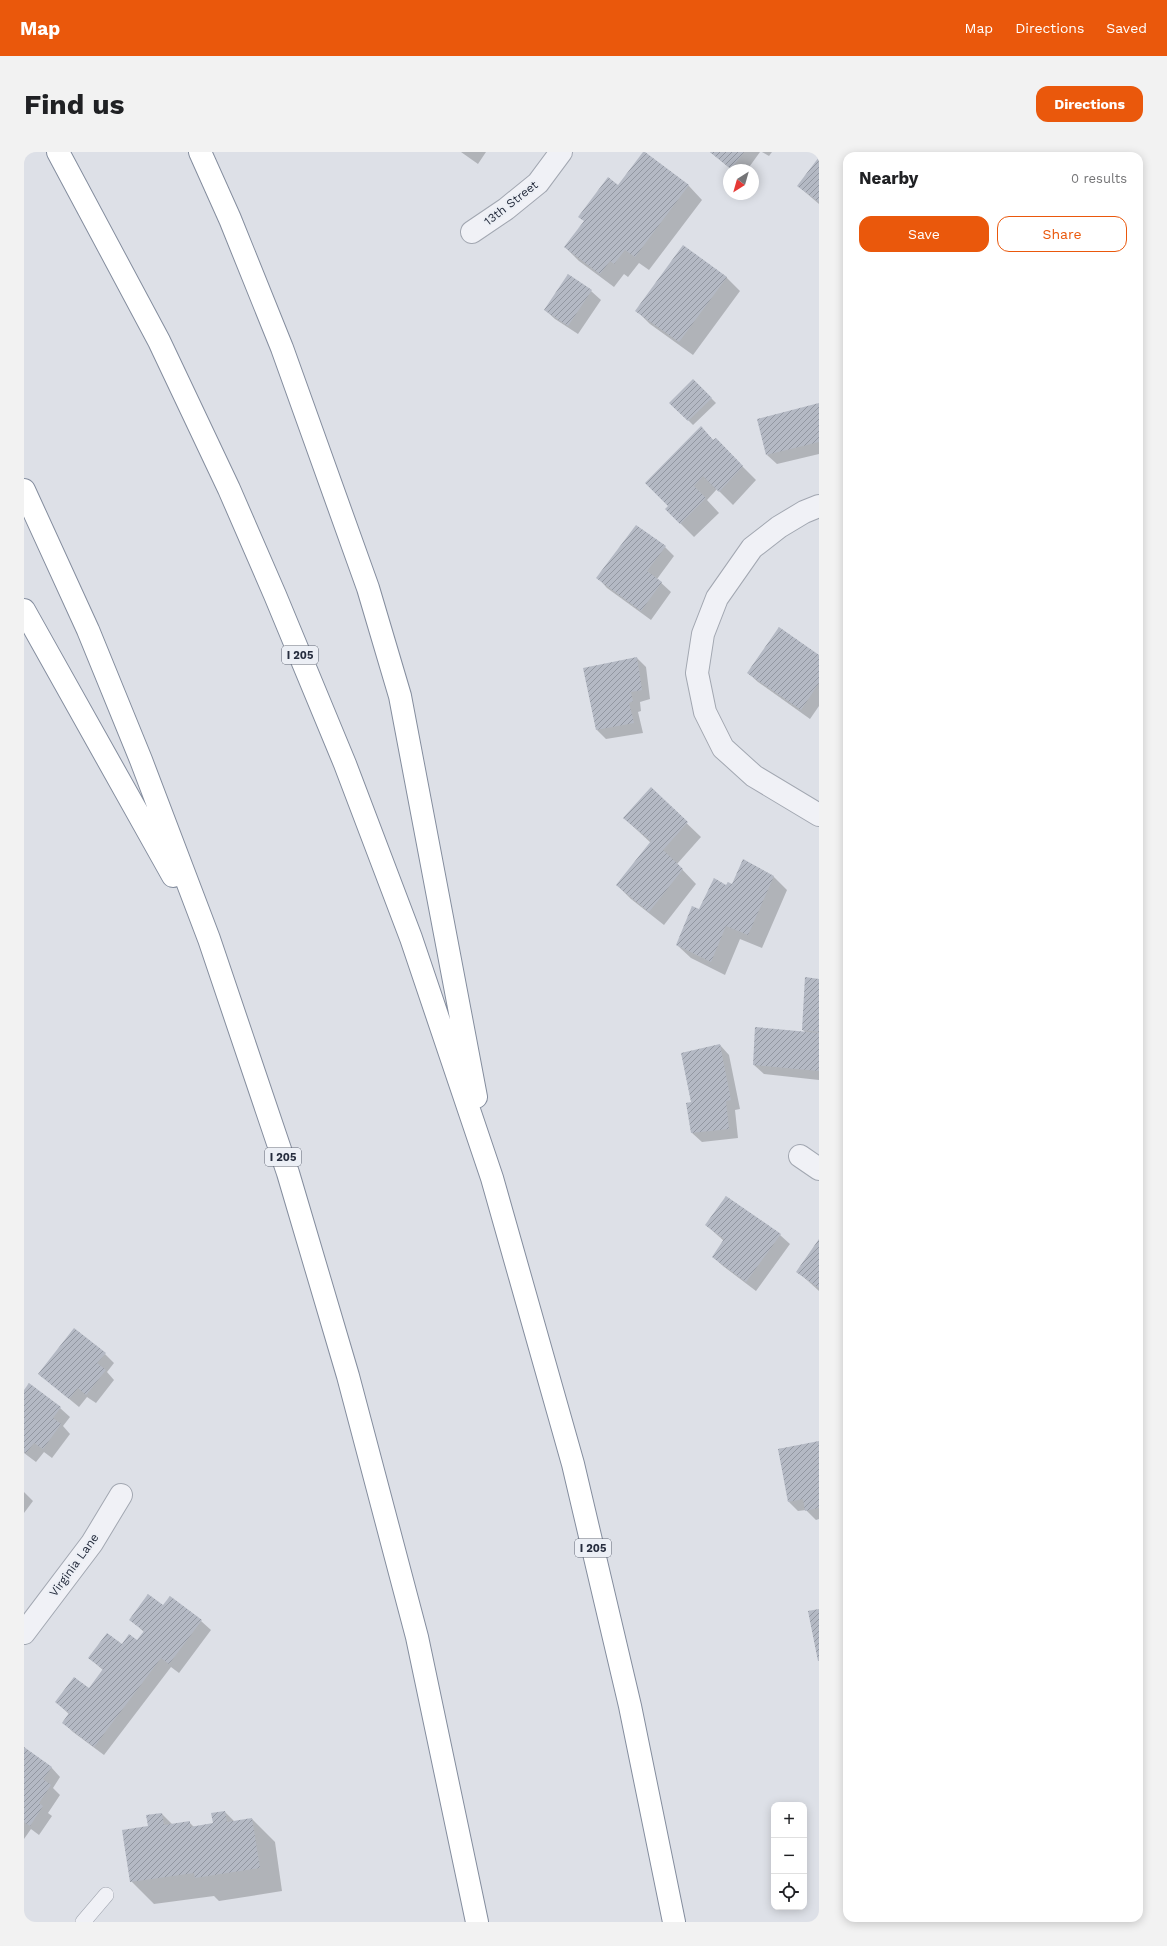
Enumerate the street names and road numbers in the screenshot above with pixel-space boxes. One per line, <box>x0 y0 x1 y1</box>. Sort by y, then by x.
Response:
street label: 13th Street <box>481 178 541 228</box>
road number: I 205 <box>282 646 318 664</box>
road number: I 205 <box>265 1148 301 1166</box>
street label: Virginia Lane <box>46 1531 102 1599</box>
road number: I 205 <box>575 1539 611 1557</box>

